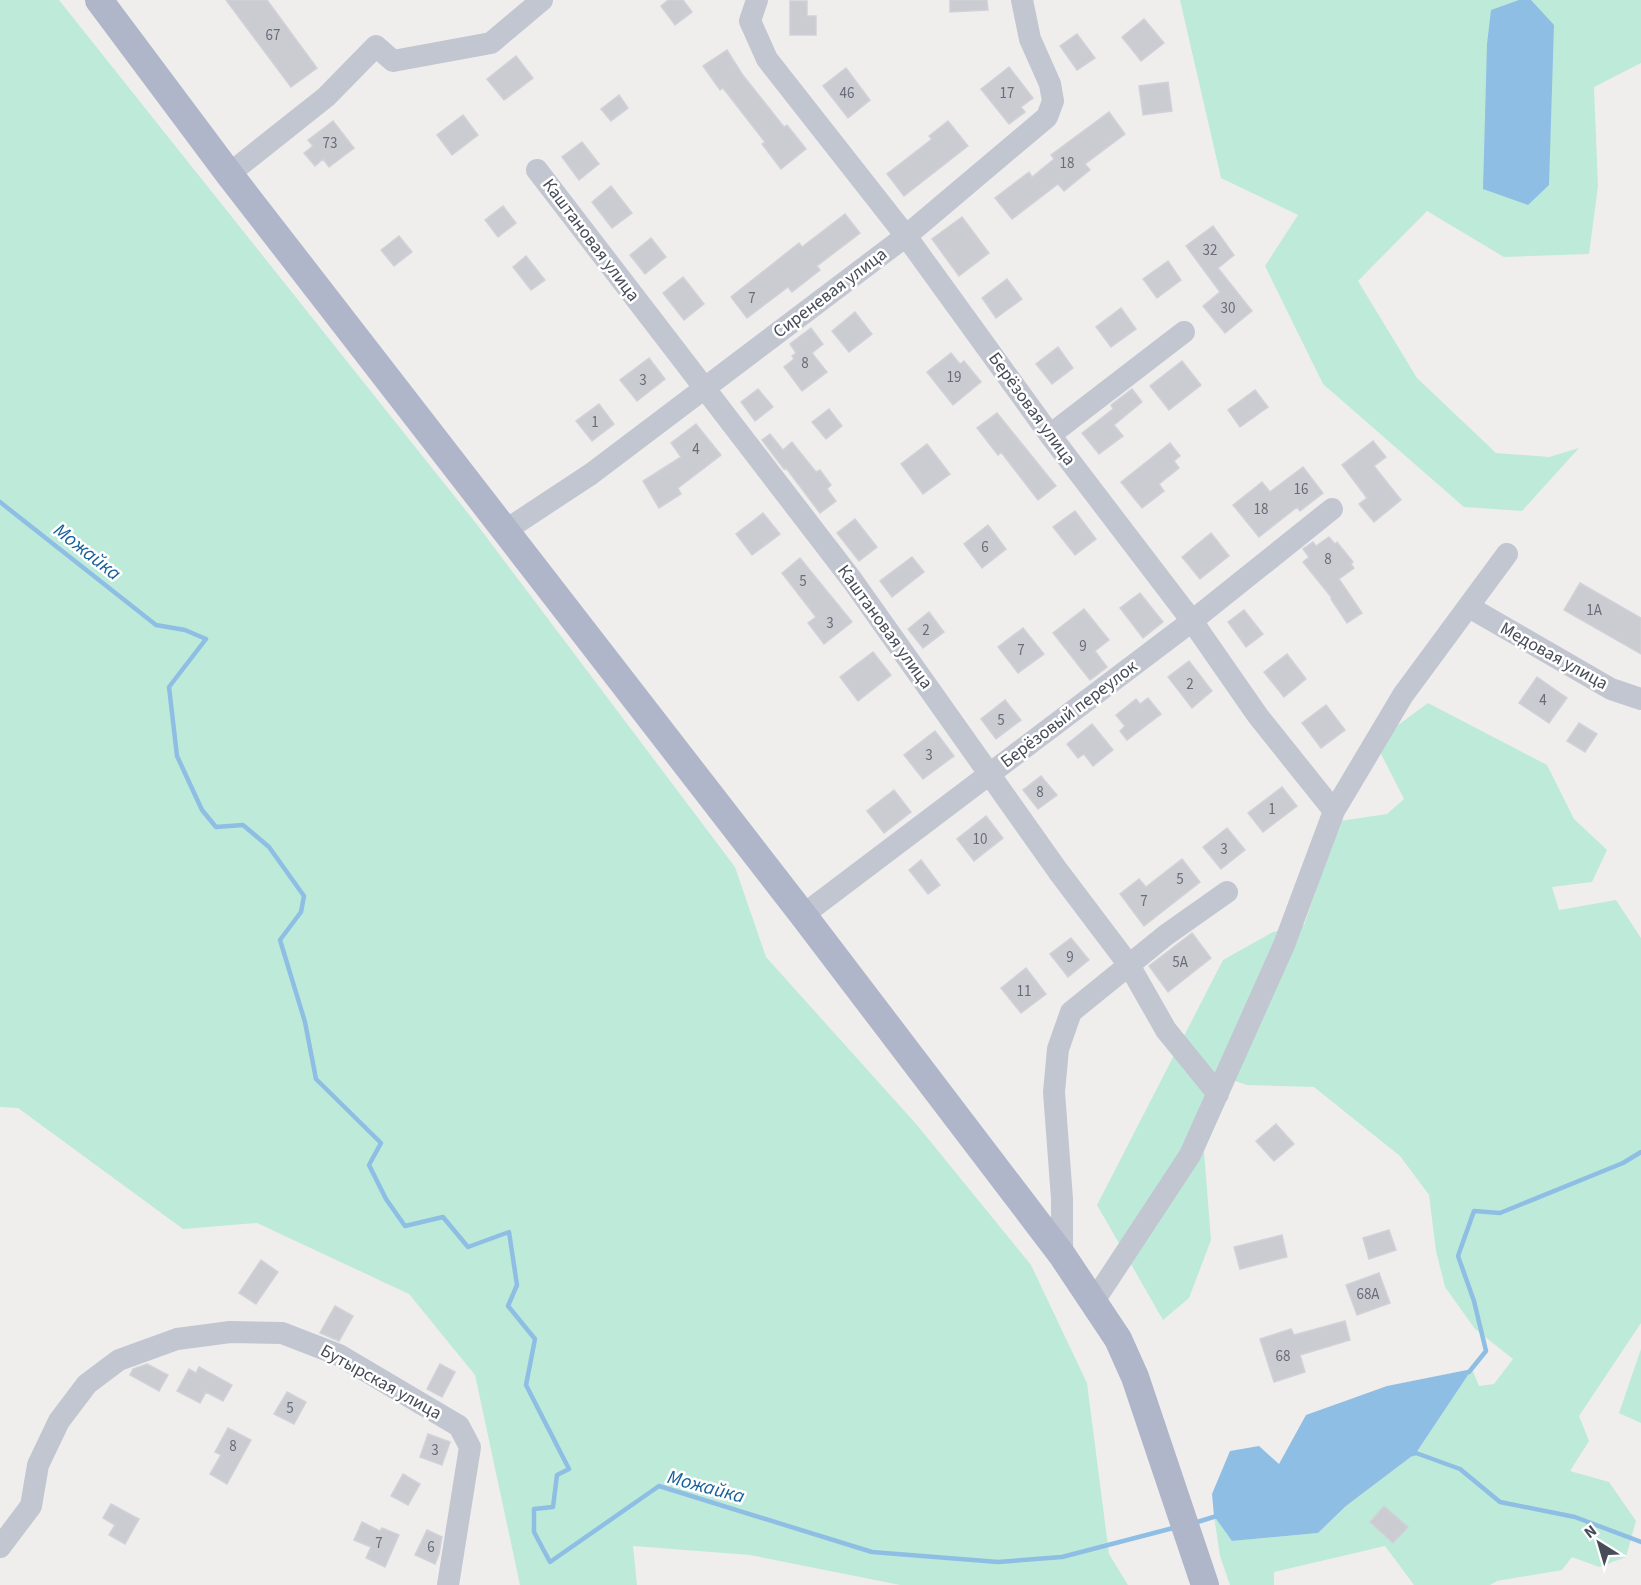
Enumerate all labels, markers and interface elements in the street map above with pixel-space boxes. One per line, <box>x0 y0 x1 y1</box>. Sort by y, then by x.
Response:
house number: 67 <box>266 25 280 46</box>
house number: 46 <box>840 83 854 104</box>
house number: 17 <box>1000 83 1014 104</box>
house number: 73 <box>323 133 337 154</box>
house number: 18 <box>1060 153 1074 174</box>
street label: Каштановая улица <box>536 173 646 307</box>
house number: 32 <box>1203 240 1217 261</box>
street label: Сиреневая улица <box>768 242 892 344</box>
house number: 7 <box>748 288 756 309</box>
house number: 30 <box>1221 298 1235 319</box>
street label: Берёзовая улица <box>982 347 1082 471</box>
house number: 8 <box>801 353 809 374</box>
house number: 19 <box>947 367 961 388</box>
house number: 3 <box>639 370 647 391</box>
house number: 1 <box>591 412 599 433</box>
house number: 4 <box>692 439 700 460</box>
house number: 16 <box>1294 479 1308 500</box>
house number: 18 <box>1254 499 1268 520</box>
water label: Можайка <box>47 517 127 588</box>
house number: 6 <box>981 537 989 558</box>
house number: 8 <box>1324 549 1332 570</box>
street label: Каштановая улица <box>831 560 939 694</box>
house number: 5 <box>799 571 807 592</box>
house number: 1А <box>1586 600 1603 621</box>
house number: 3 <box>826 613 834 634</box>
street label: Медовая улица <box>1496 616 1612 696</box>
house number: 2 <box>922 620 930 641</box>
house number: 9 <box>1079 636 1087 657</box>
house number: 7 <box>1017 640 1025 661</box>
street label: Берёзовый переулок <box>995 654 1143 774</box>
house number: 2 <box>1186 674 1194 695</box>
house number: 4 <box>1539 690 1547 711</box>
house number: 5 <box>997 710 1005 731</box>
house number: 3 <box>925 745 933 766</box>
house number: 8 <box>1036 782 1044 803</box>
house number: 1 <box>1268 799 1276 820</box>
house number: 10 <box>973 829 987 850</box>
house number: 3 <box>1220 839 1228 860</box>
house number: 5 <box>1176 869 1184 890</box>
house number: 7 <box>1140 891 1148 912</box>
house number: 9 <box>1066 947 1074 968</box>
house number: 5А <box>1172 952 1189 973</box>
house number: 11 <box>1017 981 1031 1002</box>
house number: 68А <box>1356 1284 1380 1305</box>
street label: Бутырская улица <box>316 1338 446 1426</box>
house number: 68 <box>1276 1346 1290 1367</box>
house number: 5 <box>286 1398 294 1419</box>
house number: 8 <box>229 1436 237 1457</box>
house number: 3 <box>431 1440 439 1461</box>
water label: Можайка <box>664 1463 748 1511</box>
north arrow <box>1569 1513 1629 1573</box>
text: N <box>1580 1520 1601 1544</box>
house number: 7 <box>375 1533 383 1554</box>
house number: 6 <box>427 1537 435 1558</box>

